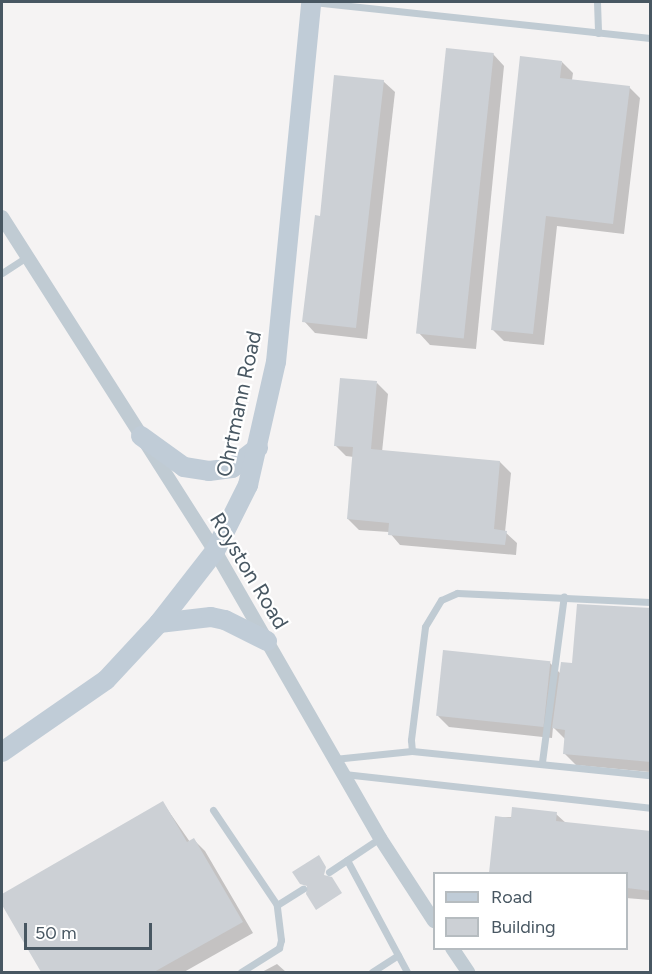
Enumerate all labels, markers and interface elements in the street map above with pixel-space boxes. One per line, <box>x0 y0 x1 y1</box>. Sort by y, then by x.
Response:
street label: Ohrtmann Road <box>211 329 267 479</box>
street label: Royston Road <box>204 508 294 634</box>
legend <box>433 872 628 950</box>
text: Road <box>491 886 532 908</box>
scale bar <box>27 911 154 949</box>
text: Building <box>491 916 556 938</box>
text: 50 m <box>35 922 77 944</box>

